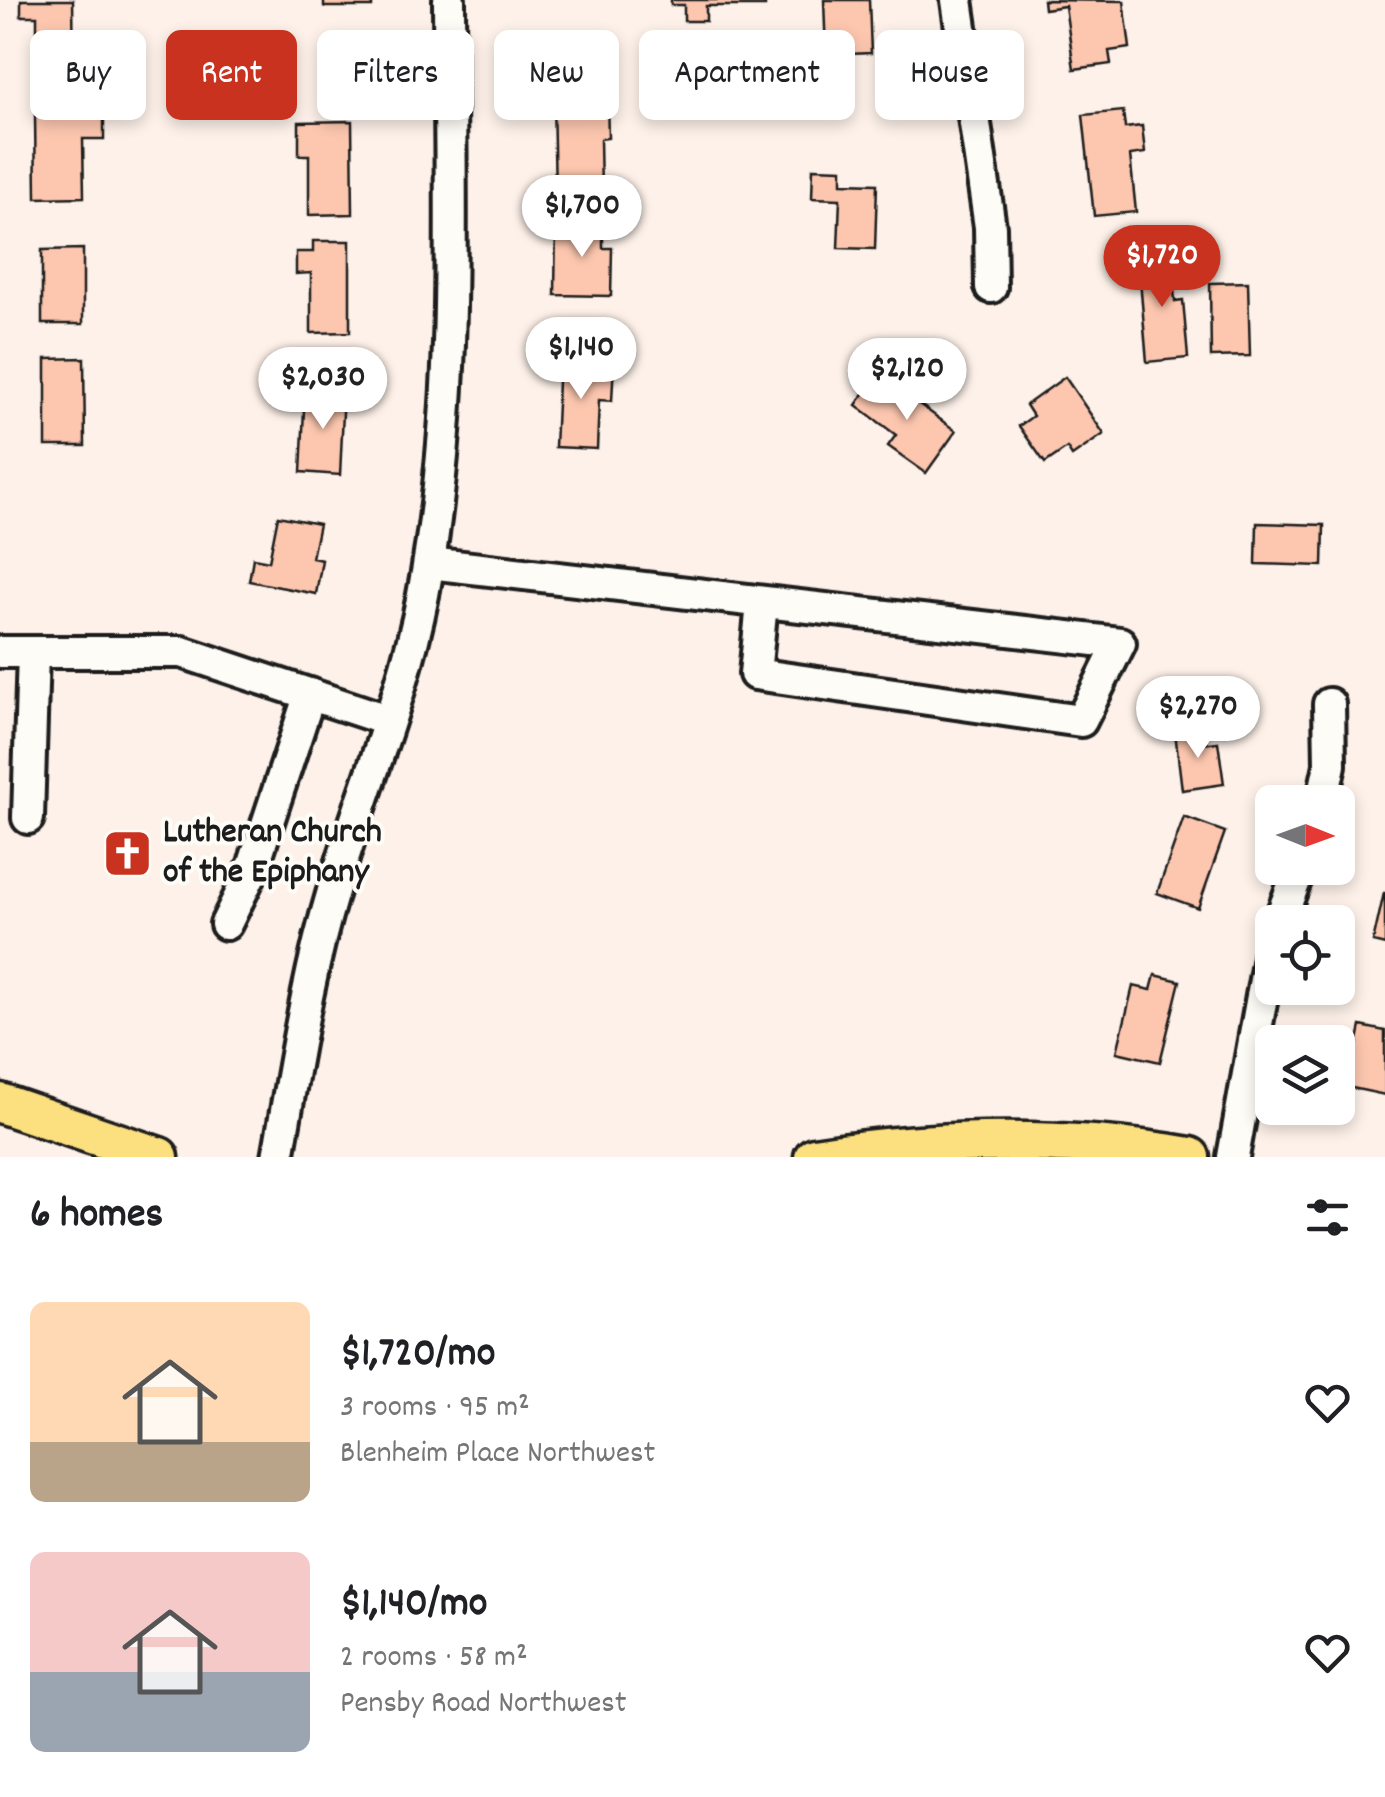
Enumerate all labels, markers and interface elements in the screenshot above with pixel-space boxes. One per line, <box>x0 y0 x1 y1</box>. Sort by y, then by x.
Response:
chip: Buy <box>30 30 146 120</box>
chip: Rent <box>166 30 297 120</box>
chip: Filters <box>317 30 474 120</box>
chip: New <box>494 30 619 120</box>
chip: Apartment <box>639 30 855 120</box>
chip: House <box>875 30 1024 120</box>
pin: $1,700 <box>501 175 663 260</box>
text: $1,700 <box>544 184 620 230</box>
pin: $1,720 <box>1081 225 1243 310</box>
text: $1,720 <box>1126 234 1199 280</box>
pin: $1,140 <box>500 317 662 402</box>
text: $1,140 <box>547 326 615 372</box>
pin: $2,120 <box>826 338 988 423</box>
pin: $2,030 <box>242 347 404 432</box>
text: $2,120 <box>870 347 944 393</box>
text: $2,030 <box>280 356 366 402</box>
pin: $2,270 <box>1117 676 1279 761</box>
text: $2,270 <box>1158 685 1238 731</box>
north arrow <box>1255 785 1355 885</box>
map controls <box>1255 785 1355 1125</box>
place label: Lutheran Church of the Epiphany <box>163 809 382 899</box>
church icon: Lutheran Church of the Epiphany <box>102 828 154 880</box>
button: locate <box>1255 905 1355 1005</box>
button: layers <box>1255 1025 1355 1125</box>
text: 6 homes <box>30 1187 163 1247</box>
icon: filters <box>1300 1190 1355 1245</box>
text: $1,720/mo <box>340 1326 495 1386</box>
icon: home <box>110 1342 230 1462</box>
icon: heart <box>1300 1375 1355 1430</box>
text: 3 rooms · 95 m² <box>340 1386 530 1432</box>
text: Blenheim Place Northwest <box>340 1432 655 1478</box>
text: $1,140/mo <box>340 1576 488 1636</box>
icon: home <box>110 1592 230 1712</box>
icon: heart <box>1300 1625 1355 1680</box>
text: 2 rooms · 58 m² <box>340 1636 528 1682</box>
text: Pensby Road Northwest <box>340 1682 627 1728</box>

